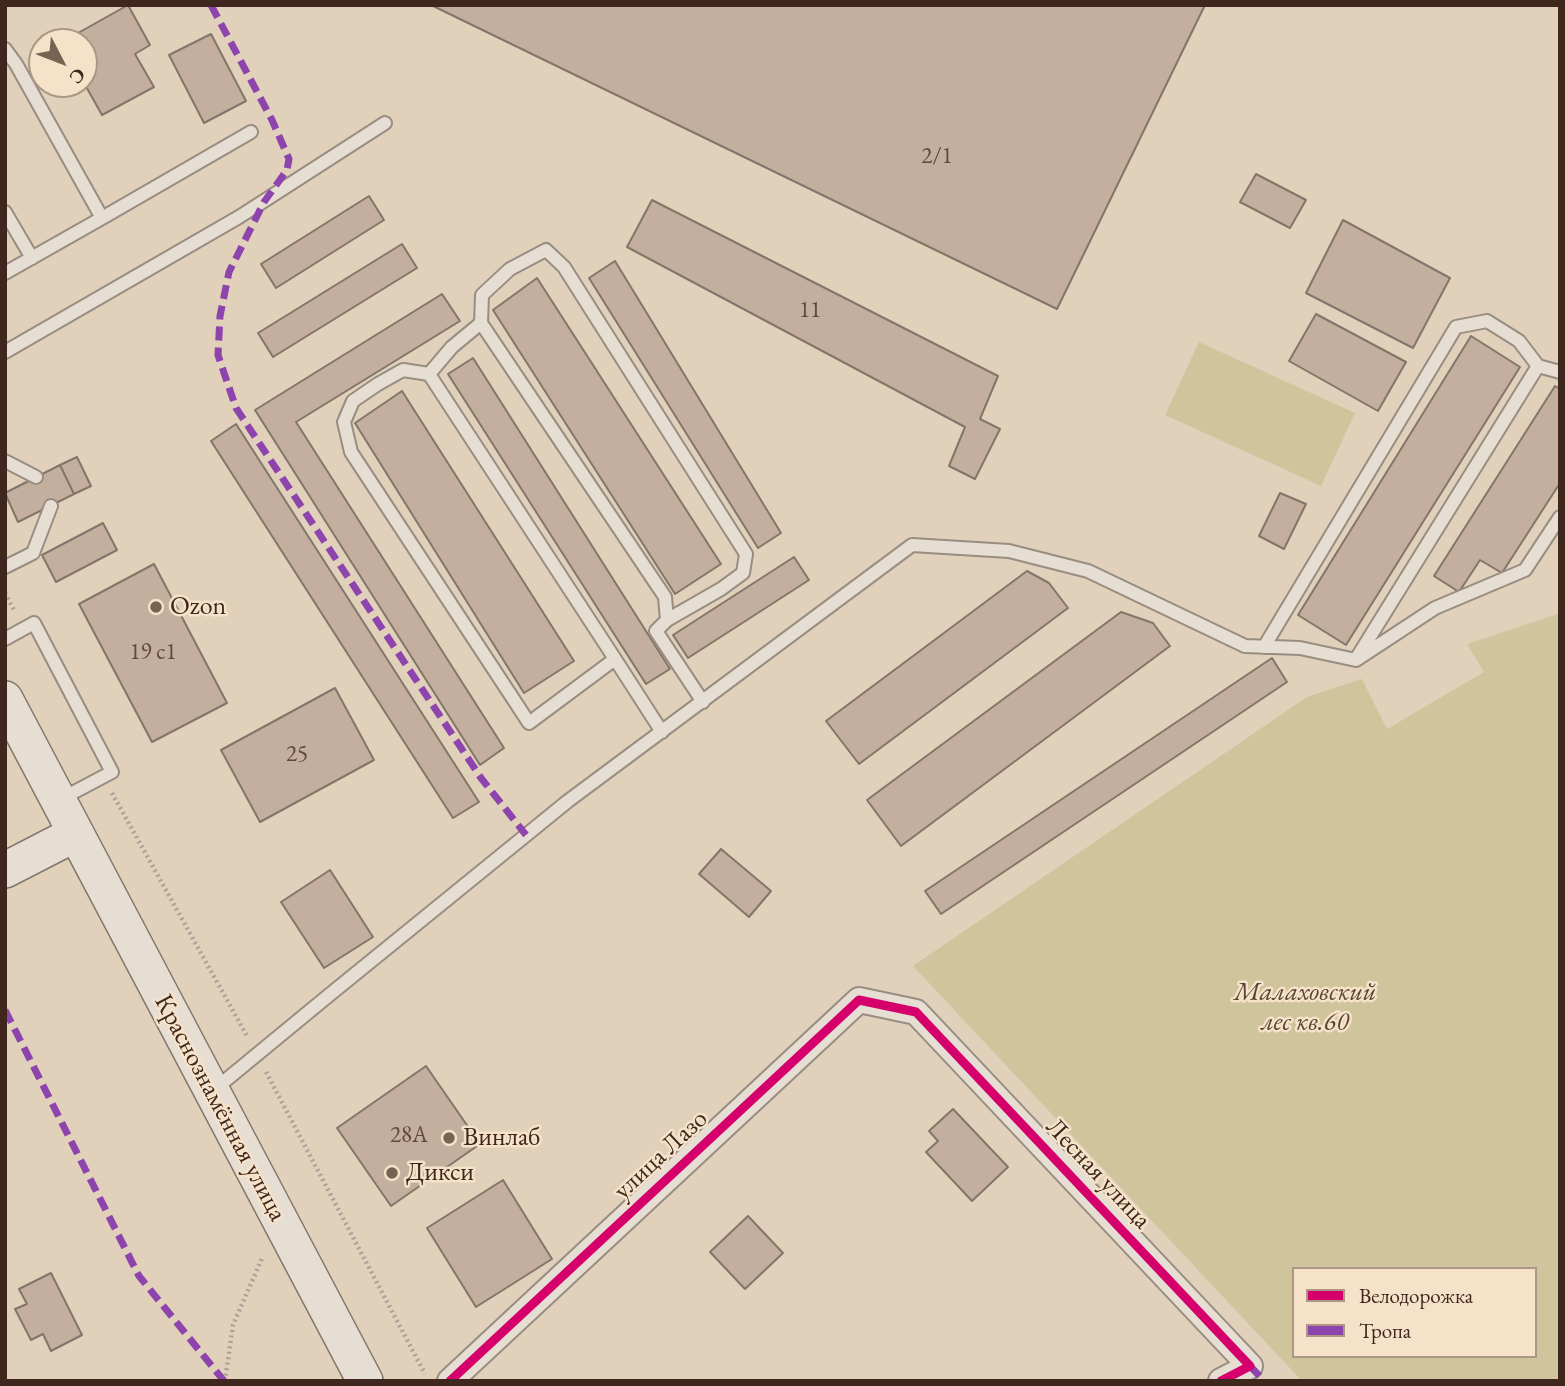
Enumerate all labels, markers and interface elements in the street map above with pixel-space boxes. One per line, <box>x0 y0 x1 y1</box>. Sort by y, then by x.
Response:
north arrow <box>28 28 98 98</box>
text: С <box>64 63 91 89</box>
house number: 2/1 <box>921 143 953 171</box>
house number: 11 <box>799 297 821 325</box>
place label: Ozon <box>170 591 226 623</box>
marker: Ozon <box>148 599 164 615</box>
house number: 19 с1 <box>129 639 177 667</box>
house number: 25 <box>286 741 308 769</box>
park label: Малаховский лес кв.60 <box>1234 977 1376 1038</box>
street label: Краснознамённая улица <box>147 989 293 1227</box>
street label: улица Лазо <box>607 1104 715 1206</box>
street label: Лесная улица <box>1039 1112 1157 1236</box>
house number: 28А <box>390 1122 428 1150</box>
place label: Винлаб <box>463 1122 540 1154</box>
marker: Винлаб <box>441 1130 457 1146</box>
place label: Дикси <box>406 1157 474 1189</box>
marker: Дикси <box>384 1165 400 1181</box>
legend <box>1292 1267 1537 1358</box>
text: Велодорожка <box>1359 1282 1473 1309</box>
text: Тропа <box>1359 1317 1411 1344</box>

